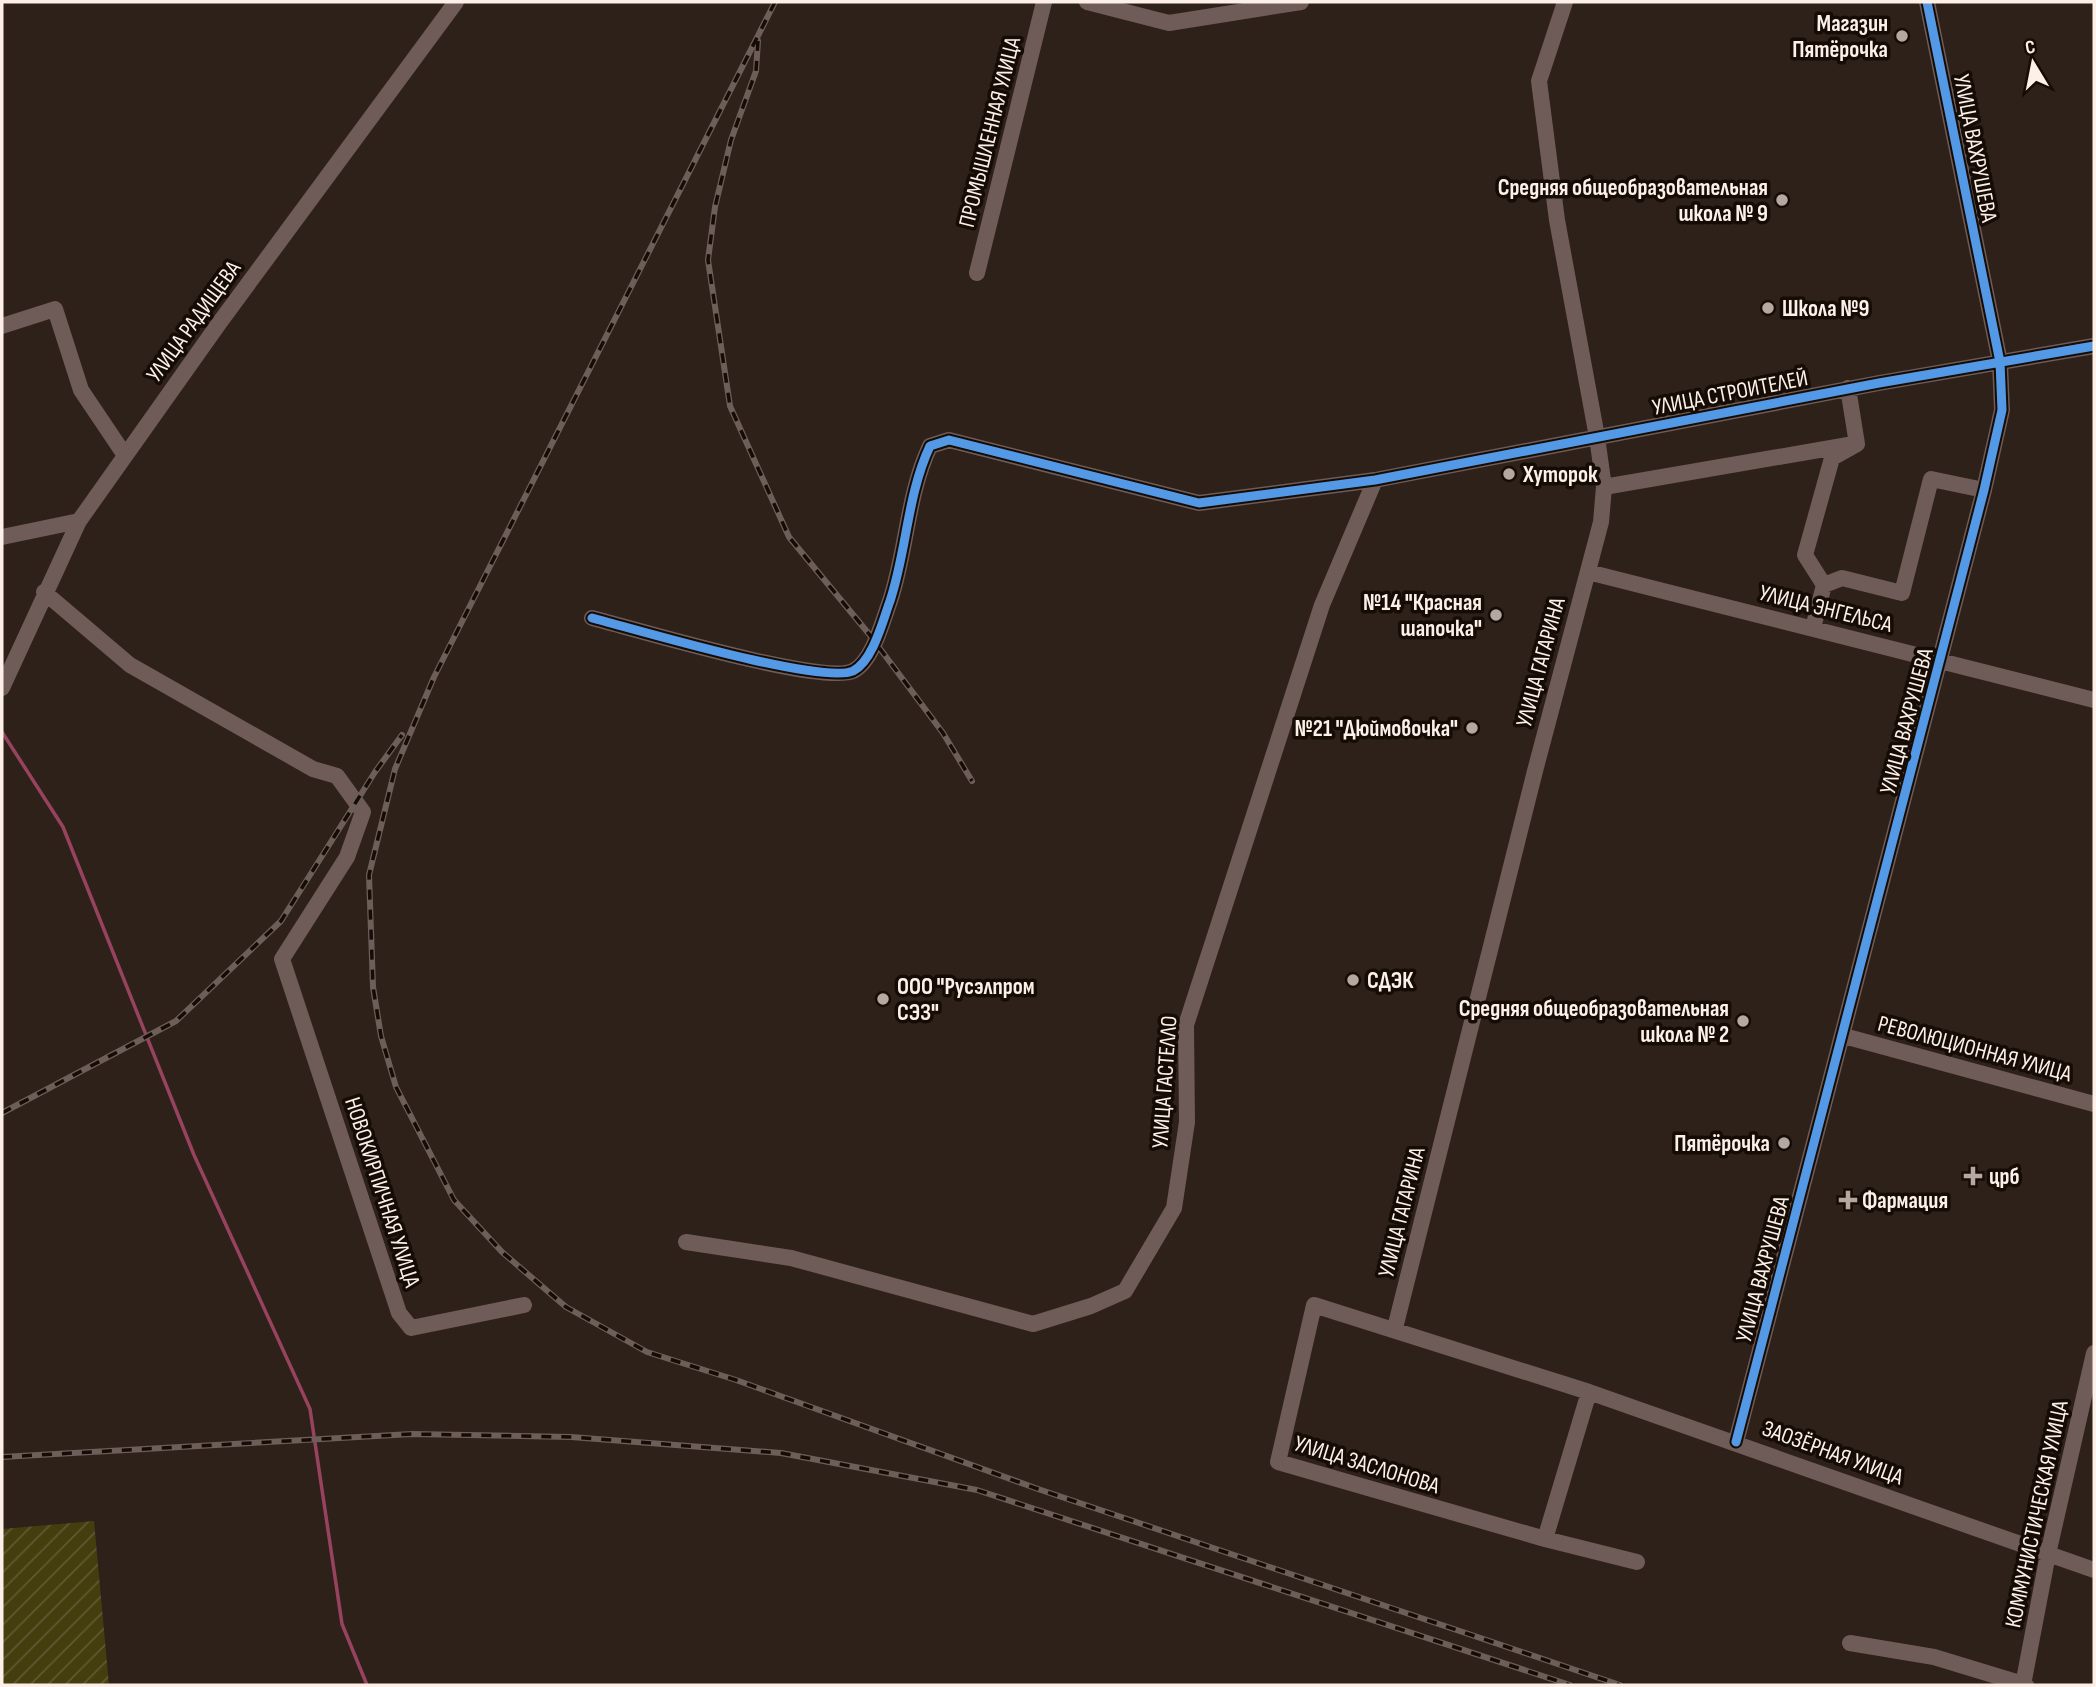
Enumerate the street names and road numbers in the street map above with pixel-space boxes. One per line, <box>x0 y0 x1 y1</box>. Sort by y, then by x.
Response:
street label: ПРОМЫШЛЕННАЯ УЛИЦА <box>953 34 1027 230</box>
street label: УЛИЦА ВАХРУШЕВА <box>1947 72 2003 225</box>
street label: УЛИЦА РАДИЩЕВА <box>140 255 247 388</box>
street label: УЛИЦА СТРОИТЕЛЕЙ <box>1650 364 1810 422</box>
street label: УЛИЦА ЭНГЕЛЬСА <box>1756 579 1895 639</box>
street label: УЛИЦА ГАГАРИНА <box>1510 594 1572 730</box>
street label: УЛИЦА ВАХРУШЕВА <box>1874 645 1940 797</box>
street label: РЕВОЛЮЦИОННАЯ УЛИЦА <box>1875 1010 2075 1088</box>
street label: УЛИЦА ГАСТЕЛЛО <box>1146 1015 1184 1149</box>
street label: НОВОКИРПИЧНАЯ УЛИЦА <box>338 1094 426 1291</box>
street label: УЛИЦА ГАГАРИНА <box>1372 1144 1432 1280</box>
street label: УЛИЦА ВАХРУШЕВА <box>1730 1193 1796 1345</box>
street label: КОММУНИСТИЧЕСКАЯ УЛИЦА <box>1999 1398 2075 1630</box>
street label: ЗАОЗЁРНАЯ УЛИЦА <box>1758 1415 1907 1491</box>
street label: УЛИЦА ЗАСЛОНОВА <box>1291 1430 1443 1500</box>

